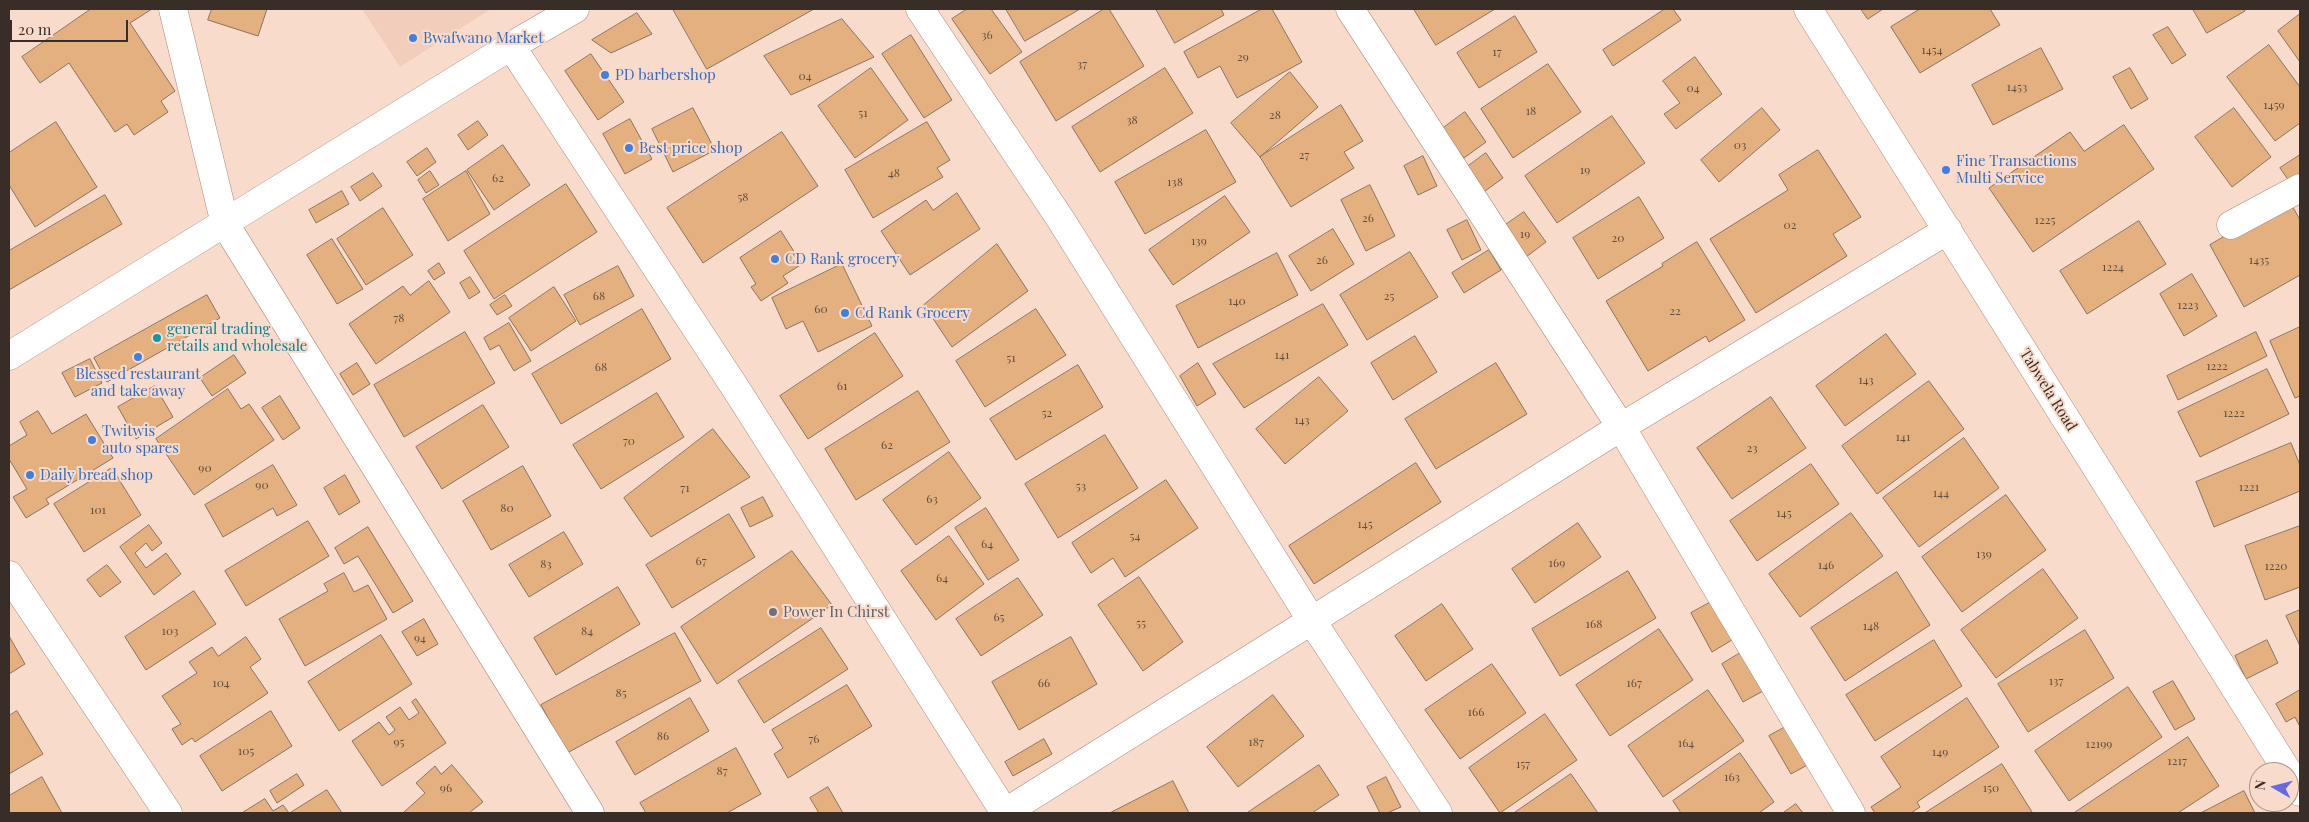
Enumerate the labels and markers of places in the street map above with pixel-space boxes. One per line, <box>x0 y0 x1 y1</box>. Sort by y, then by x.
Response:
place label: Bwafwano Market <box>423 29 543 47</box>
marker: Bwafwano Market <box>407 32 419 44</box>
place label: PD barbershop <box>615 66 716 84</box>
marker: PD barbershop <box>599 69 611 81</box>
place label: Best price shop <box>639 139 743 157</box>
marker: Best price shop <box>623 142 635 154</box>
place label: Fine Transactions Multi Service <box>1956 152 2077 187</box>
marker: Fine Transactions Multi Service <box>1940 164 1952 176</box>
place label: CD Rank grocery <box>785 250 900 268</box>
marker: CD Rank grocery <box>769 253 781 265</box>
place label: Cd Rank Grocery <box>855 304 970 322</box>
marker: Cd Rank Grocery <box>839 307 851 319</box>
place label: general trading retails and wholesale <box>167 320 307 355</box>
marker: general trading retails and wholesale <box>151 332 163 344</box>
marker: Blessed restaurant and take away <box>132 351 144 363</box>
place label: Blessed restaurant and take away <box>76 365 200 400</box>
place label: Twitwis auto spares <box>102 422 179 457</box>
marker: Twitwis auto spares <box>86 434 98 446</box>
place label: Daily bread shop <box>40 466 153 484</box>
marker: Daily bread shop <box>24 469 36 481</box>
place label: Power In Chirst <box>783 603 889 621</box>
marker: Power In Chirst <box>767 606 779 618</box>

